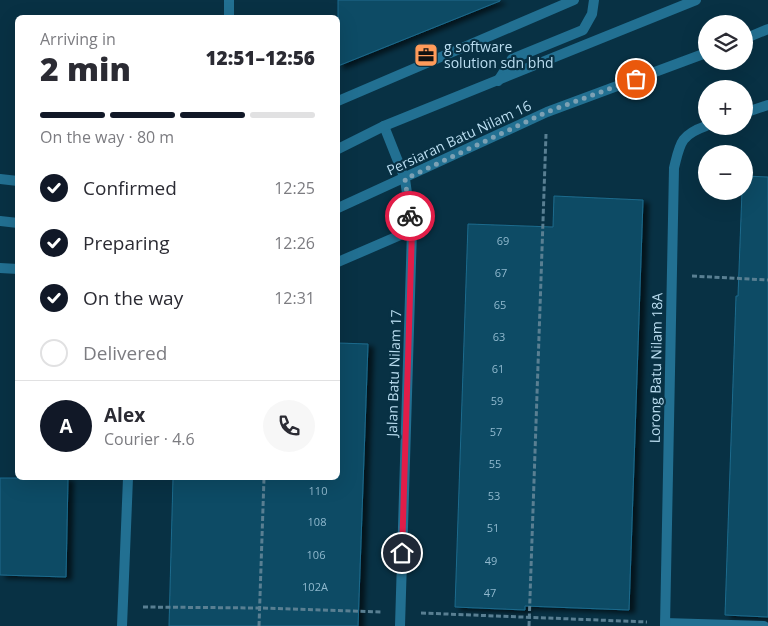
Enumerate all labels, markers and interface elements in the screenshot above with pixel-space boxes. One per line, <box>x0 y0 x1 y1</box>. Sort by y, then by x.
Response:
map controls <box>698 15 753 200</box>
button: layers <box>698 15 753 70</box>
text: Arriving in <box>40 28 116 50</box>
place label: g software solution sdn bhd <box>444 37 554 72</box>
office icon: g software solution sdn bhd <box>413 42 439 68</box>
text: 12:51–12:56 <box>205 45 315 71</box>
text: 2 min <box>40 47 131 90</box>
pin <box>615 58 657 100</box>
icon: bag <box>622 65 650 93</box>
button: + <box>698 80 753 135</box>
street label: Persiaran Batu Nilam 16 <box>383 96 534 179</box>
text: On the way · 80 m <box>40 126 174 148</box>
button: − <box>698 145 753 200</box>
icon: check <box>40 174 68 202</box>
text: Confirmed <box>83 175 177 201</box>
text: 12:25 <box>274 177 315 199</box>
courier <box>385 191 435 241</box>
icon: bike <box>396 202 424 230</box>
icon: check <box>40 229 68 257</box>
text: Preparing <box>83 230 170 256</box>
text: 12:26 <box>274 232 315 254</box>
house number: 69 <box>497 233 509 248</box>
house number: 67 <box>495 265 507 280</box>
icon: check <box>40 284 68 312</box>
text: On the way <box>83 285 183 311</box>
text: 12:31 <box>274 287 315 309</box>
street label: Lorong Batu Nilam 18A <box>645 292 666 443</box>
house number: 65 <box>494 297 506 312</box>
street label: Jalan Batu Nilam 17 <box>382 309 405 439</box>
house number: 63 <box>493 329 505 344</box>
text: Delivered <box>83 340 167 366</box>
house number: 61 <box>492 361 504 376</box>
house number: 59 <box>491 393 503 408</box>
button: phone <box>263 400 315 452</box>
text: Alex <box>104 402 145 428</box>
text: A <box>59 413 73 439</box>
house number: 57 <box>490 424 502 439</box>
text: Courier · 4.6 <box>104 428 195 450</box>
house number: 55 <box>489 456 501 471</box>
house number: 110 <box>309 483 327 498</box>
house number: 53 <box>488 488 500 503</box>
house number: 108 <box>308 514 326 529</box>
house number: 51 <box>487 520 499 535</box>
pin <box>381 532 423 574</box>
icon: home <box>388 539 416 567</box>
house number: 106 <box>307 547 325 562</box>
house number: 49 <box>485 553 497 568</box>
house number: 102A <box>302 579 328 594</box>
house number: 47 <box>484 585 496 600</box>

